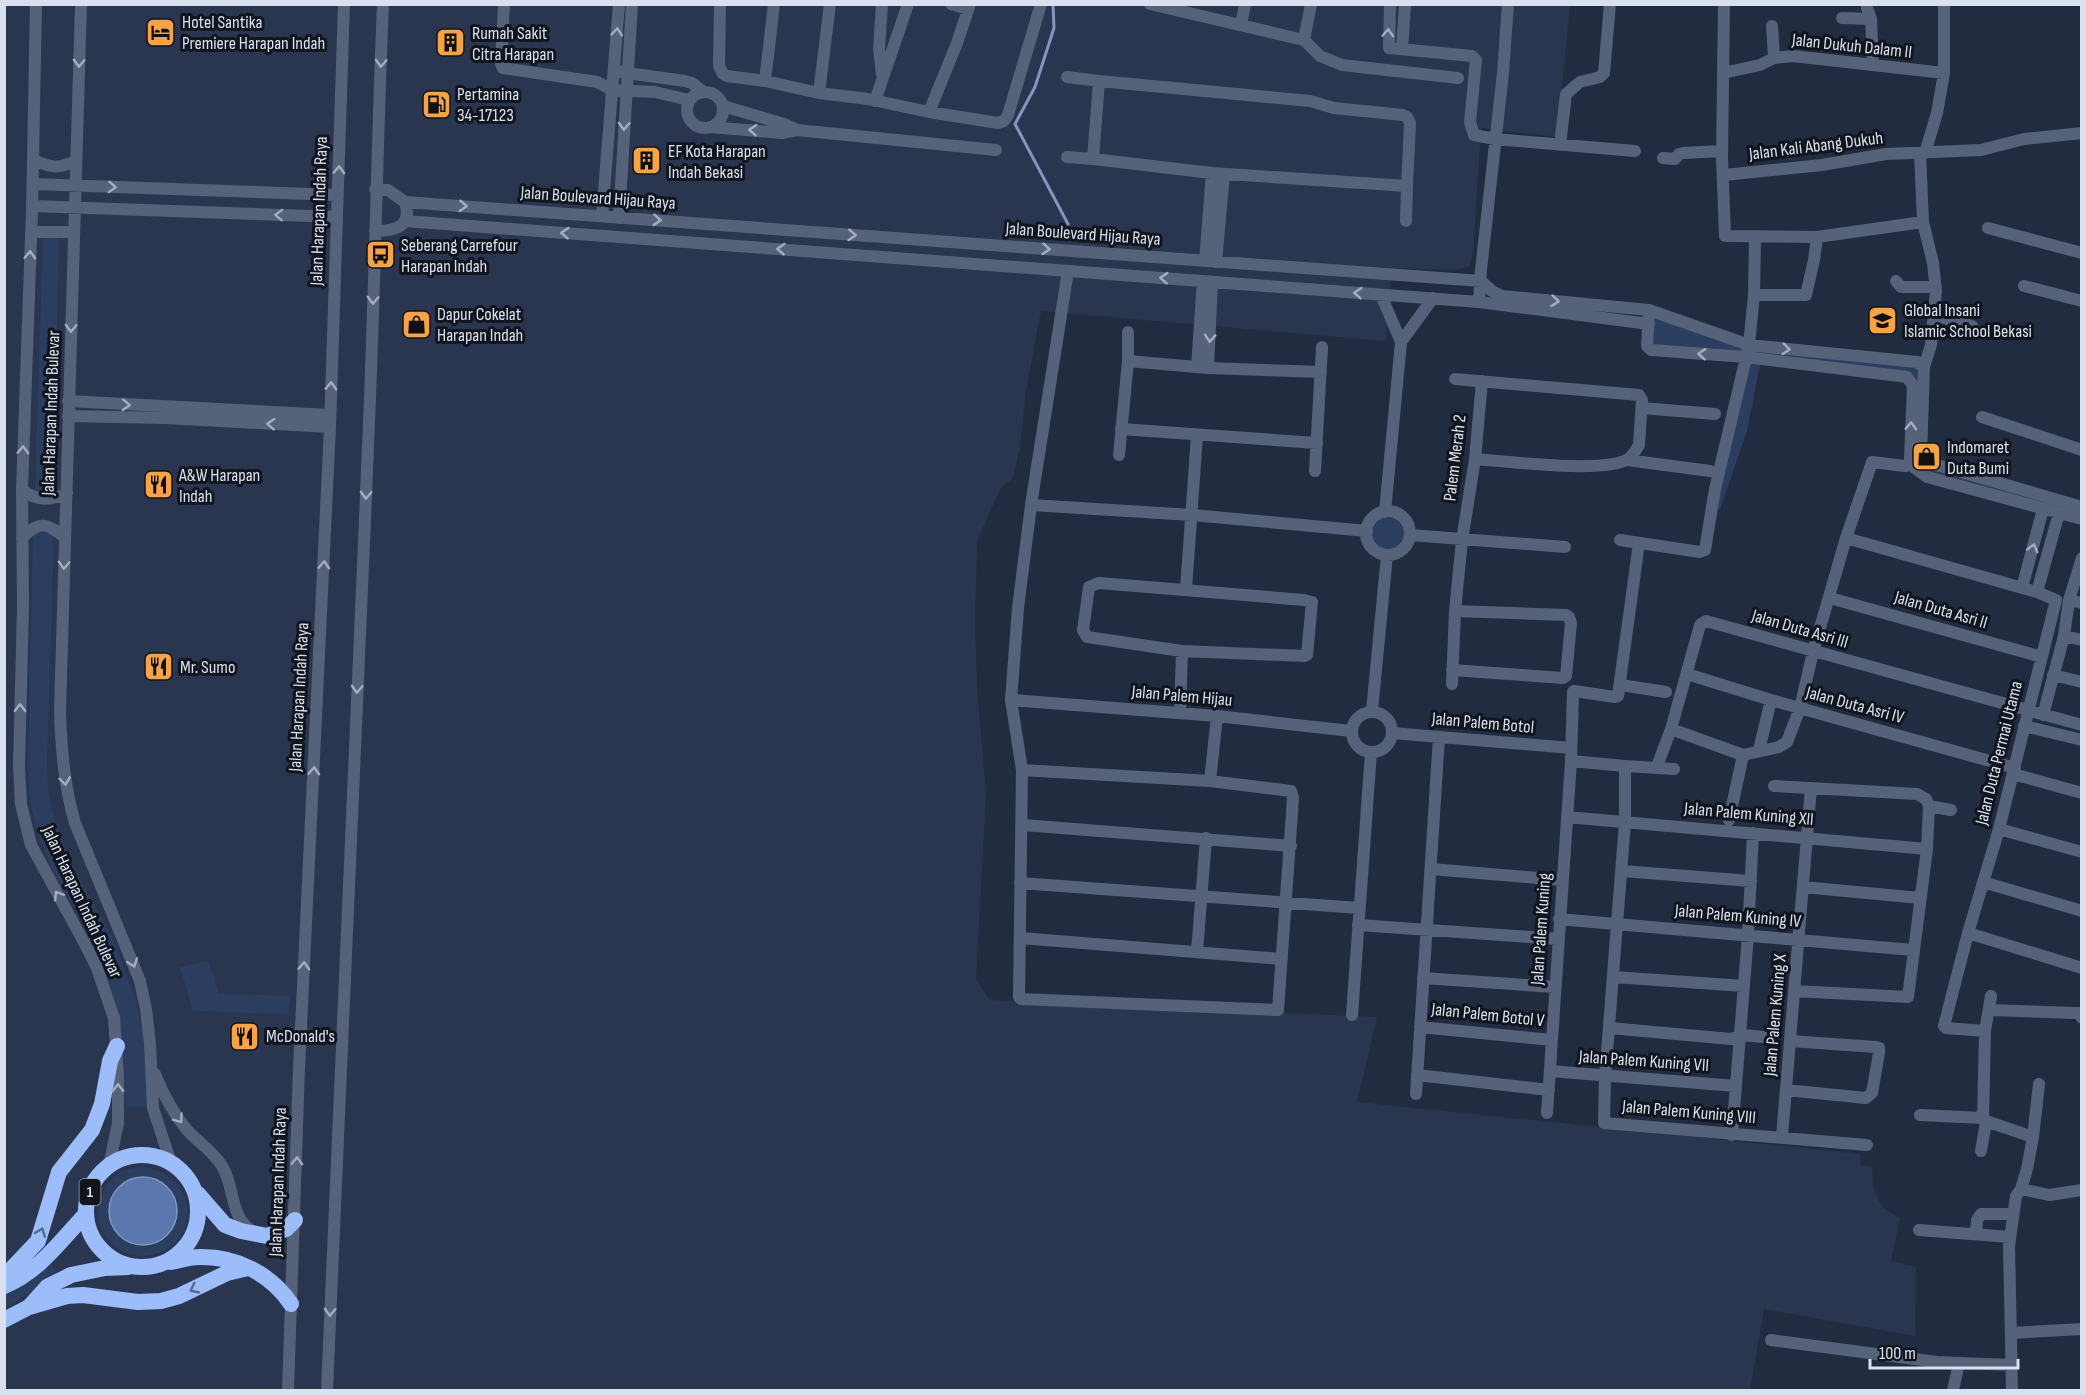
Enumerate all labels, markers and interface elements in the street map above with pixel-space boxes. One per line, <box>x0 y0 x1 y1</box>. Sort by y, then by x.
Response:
place label: Hotel Santika Premiere Harapan Indah <box>182 12 325 54</box>
hotel icon: Hotel Santika Premiere Harapan Indah <box>145 16 177 48</box>
place label: Rumah Sakit Citra Harapan <box>472 23 554 65</box>
building icon: Rumah Sakit Citra Harapan <box>435 27 467 59</box>
one-way arrow <box>610 28 623 37</box>
one-way arrow <box>1382 29 1395 38</box>
street label: Jalan Dukuh Dalam II <box>1790 29 1913 63</box>
one-way arrow <box>73 58 85 67</box>
one-way arrow <box>374 58 387 67</box>
place label: Pertamina 34-17123 <box>457 84 519 126</box>
fuel station icon: Pertamina 34-17123 <box>420 88 452 120</box>
one-way arrow <box>618 121 631 130</box>
one-way arrow <box>749 124 758 137</box>
street label: Jalan Kali Abang Dukuh <box>1747 127 1884 165</box>
street label: Jalan Harapan Indah Raya <box>306 136 332 287</box>
place label: EF Kota Harapan Indah Bekasi <box>668 141 766 183</box>
building icon: EF Kota Harapan Indah Bekasi <box>631 145 663 177</box>
one-way arrow <box>332 166 345 175</box>
one-way arrow <box>108 180 117 193</box>
street label: Jalan Boulevard Hijau Raya <box>519 182 676 214</box>
one-way arrow <box>458 199 467 212</box>
one-way arrow <box>274 208 283 221</box>
one-way arrow <box>653 214 662 227</box>
street label: Jalan Boulevard Hijau Raya <box>1004 218 1161 250</box>
one-way arrow <box>561 226 570 239</box>
one-way arrow <box>847 228 856 241</box>
place label: Seberang Carrefour Harapan Indah <box>401 235 518 277</box>
bus stop icon: Seberang Carrefour Harapan Indah <box>364 239 396 271</box>
one-way arrow <box>1042 242 1051 255</box>
one-way arrow <box>776 243 785 256</box>
one-way arrow <box>24 251 36 260</box>
one-way arrow <box>1159 272 1168 285</box>
one-way arrow <box>1354 287 1363 300</box>
one-way arrow <box>1551 294 1560 307</box>
one-way arrow <box>367 295 379 304</box>
place label: Global Insani Islamic School Bekasi <box>1904 300 2032 342</box>
place label: Dapur Cokelat Harapan Indah <box>437 304 523 346</box>
school or university icon: Global Insani Islamic School Bekasi <box>1867 304 1899 336</box>
shop icon: Dapur Cokelat Harapan Indah <box>400 308 432 340</box>
one-way arrow <box>64 324 77 333</box>
street label: Jalan Harapan Indah Bulevar <box>38 330 64 497</box>
one-way arrow <box>1204 334 1217 343</box>
one-way arrow <box>1781 342 1790 355</box>
one-way arrow <box>1698 348 1707 361</box>
one-way arrow <box>325 382 337 391</box>
one-way arrow <box>122 398 131 411</box>
street label: Palem Merah 2 <box>1439 414 1471 502</box>
one-way arrow <box>267 418 276 431</box>
one-way arrow <box>1905 422 1918 431</box>
place label: Indomaret Duta Bumi <box>1947 437 2010 479</box>
shop icon: Indomaret Duta Bumi <box>1910 441 1942 473</box>
one-way arrow <box>17 446 29 455</box>
place label: A&W Harapan Indah <box>178 465 260 507</box>
restaurant icon: A&W Harapan Indah <box>142 469 174 501</box>
one-way arrow <box>359 490 372 499</box>
one-way arrow <box>2025 543 2038 553</box>
one-way arrow <box>58 561 71 570</box>
one-way arrow <box>317 561 330 570</box>
street label: Jalan Duta Asri II <box>1891 586 1990 633</box>
street label: Jalan Duta Asri III <box>1748 605 1851 653</box>
street label: Jalan Harapan Indah Raya <box>285 622 313 773</box>
restaurant icon: Mr. Sumo <box>143 651 175 683</box>
place label: Mr. Sumo <box>180 657 235 678</box>
street label: Jalan Duta Permai Utama <box>1971 679 2027 828</box>
street label: Jalan Palem Hijau <box>1130 681 1233 711</box>
street label: Jalan Duta Asri IV <box>1803 682 1906 728</box>
one-way arrow <box>351 685 363 694</box>
one-way arrow <box>14 704 27 713</box>
street label: Jalan Palem Botol <box>1430 708 1535 738</box>
one-way arrow <box>308 767 320 776</box>
one-way arrow <box>59 776 71 785</box>
street label: Jalan Palem Kuning XII <box>1682 798 1815 830</box>
street label: Jalan Harapan Indah Bulevar <box>37 822 126 981</box>
street label: Jalan Palem Kuning <box>1527 872 1555 987</box>
one-way arrow <box>54 891 65 902</box>
street label: Jalan Palem Kuning IV <box>1673 900 1802 932</box>
street label: Jalan Palem Kuning X <box>1759 953 1791 1078</box>
one-way arrow <box>126 957 138 968</box>
one-way arrow <box>298 962 311 971</box>
street label: Jalan Palem Botol V <box>1430 999 1545 1031</box>
restaurant icon: McDonald's <box>229 1020 261 1052</box>
place label: McDonald's <box>266 1026 335 1047</box>
street label: Jalan Palem Kuning VII <box>1577 1046 1710 1076</box>
one-way arrow <box>112 1083 124 1092</box>
street label: Jalan Palem Kuning VIII <box>1620 1096 1757 1128</box>
street label: Jalan Harapan Indah Raya <box>265 1107 291 1258</box>
one-way arrow <box>172 1112 183 1123</box>
one-way arrow <box>290 1157 303 1166</box>
road number: 1 <box>80 1179 100 1205</box>
one-way arrow <box>34 1228 47 1238</box>
one-way arrow <box>189 1282 200 1293</box>
one-way arrow <box>324 1308 337 1317</box>
scale bar <box>1870 1332 2018 1370</box>
text: 100 m <box>1879 1343 1916 1364</box>

